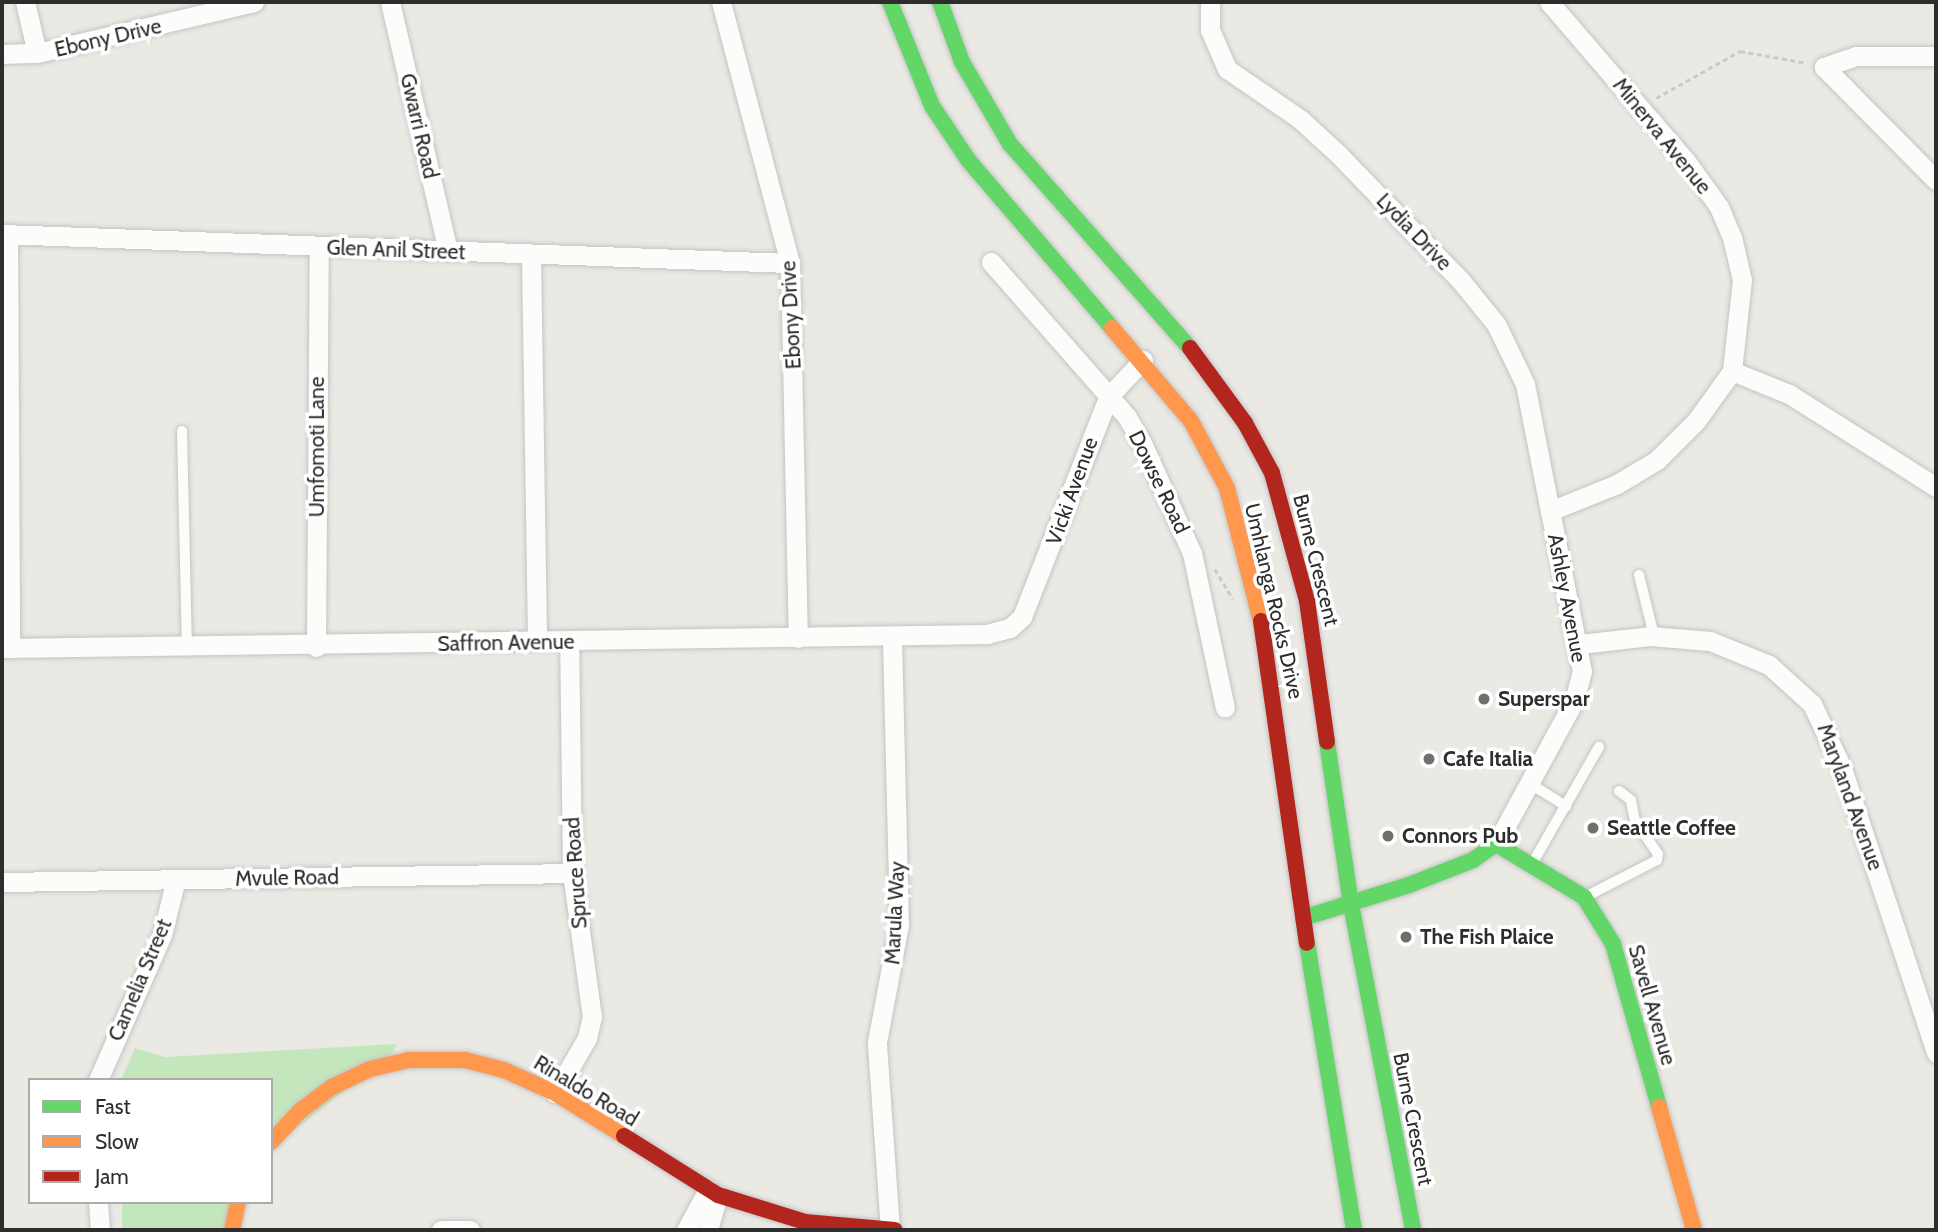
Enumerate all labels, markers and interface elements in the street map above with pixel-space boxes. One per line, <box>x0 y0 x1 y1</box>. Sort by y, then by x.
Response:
street label: Ebony Drive <box>52 13 164 63</box>
street label: Gwarri Road <box>395 71 443 181</box>
street label: Minerva Avenue <box>1608 73 1716 199</box>
street label: Lydia Drive <box>1371 188 1457 276</box>
street label: Glen Anil Street <box>326 235 466 265</box>
street label: Ebony Drive <box>776 260 806 370</box>
street label: Umfomoti Lane <box>304 377 330 517</box>
street label: Dowse Road <box>1123 426 1195 538</box>
street label: Vicki Avenue <box>1041 434 1103 548</box>
street label: Burne Crescent <box>1287 492 1345 628</box>
street label: Umhlanga Rocks Drive <box>1239 501 1309 701</box>
street label: Ashley Avenue <box>1542 532 1592 664</box>
street label: Saffron Avenue <box>437 629 575 657</box>
place label: Superspar <box>1498 686 1590 712</box>
marker: Superspar <box>1476 691 1492 707</box>
street label: Maryland Avenue <box>1812 720 1888 874</box>
place label: Cafe Italia <box>1443 746 1533 772</box>
marker: Cafe Italia <box>1421 751 1437 767</box>
place label: Seattle Coffee <box>1607 815 1736 841</box>
street label: Spruce Road <box>560 816 592 930</box>
marker: Seattle Coffee <box>1585 820 1601 836</box>
place label: Connors Pub <box>1402 823 1518 849</box>
marker: Connors Pub <box>1380 828 1396 844</box>
street label: Marula Way <box>880 861 910 965</box>
street label: Mvule Road <box>235 864 339 892</box>
street label: Camelia Street <box>103 915 177 1045</box>
place label: The Fish Plaice <box>1420 924 1553 950</box>
marker: The Fish Plaice <box>1398 929 1414 945</box>
street label: Savell Avenue <box>1623 942 1681 1068</box>
street label: Rinaldo Road <box>529 1050 643 1132</box>
street label: Burne Crescent <box>1388 1050 1438 1188</box>
legend <box>28 1078 273 1204</box>
text: Fast <box>95 1094 131 1119</box>
text: Slow <box>95 1129 139 1154</box>
text: Jam <box>95 1164 129 1189</box>

